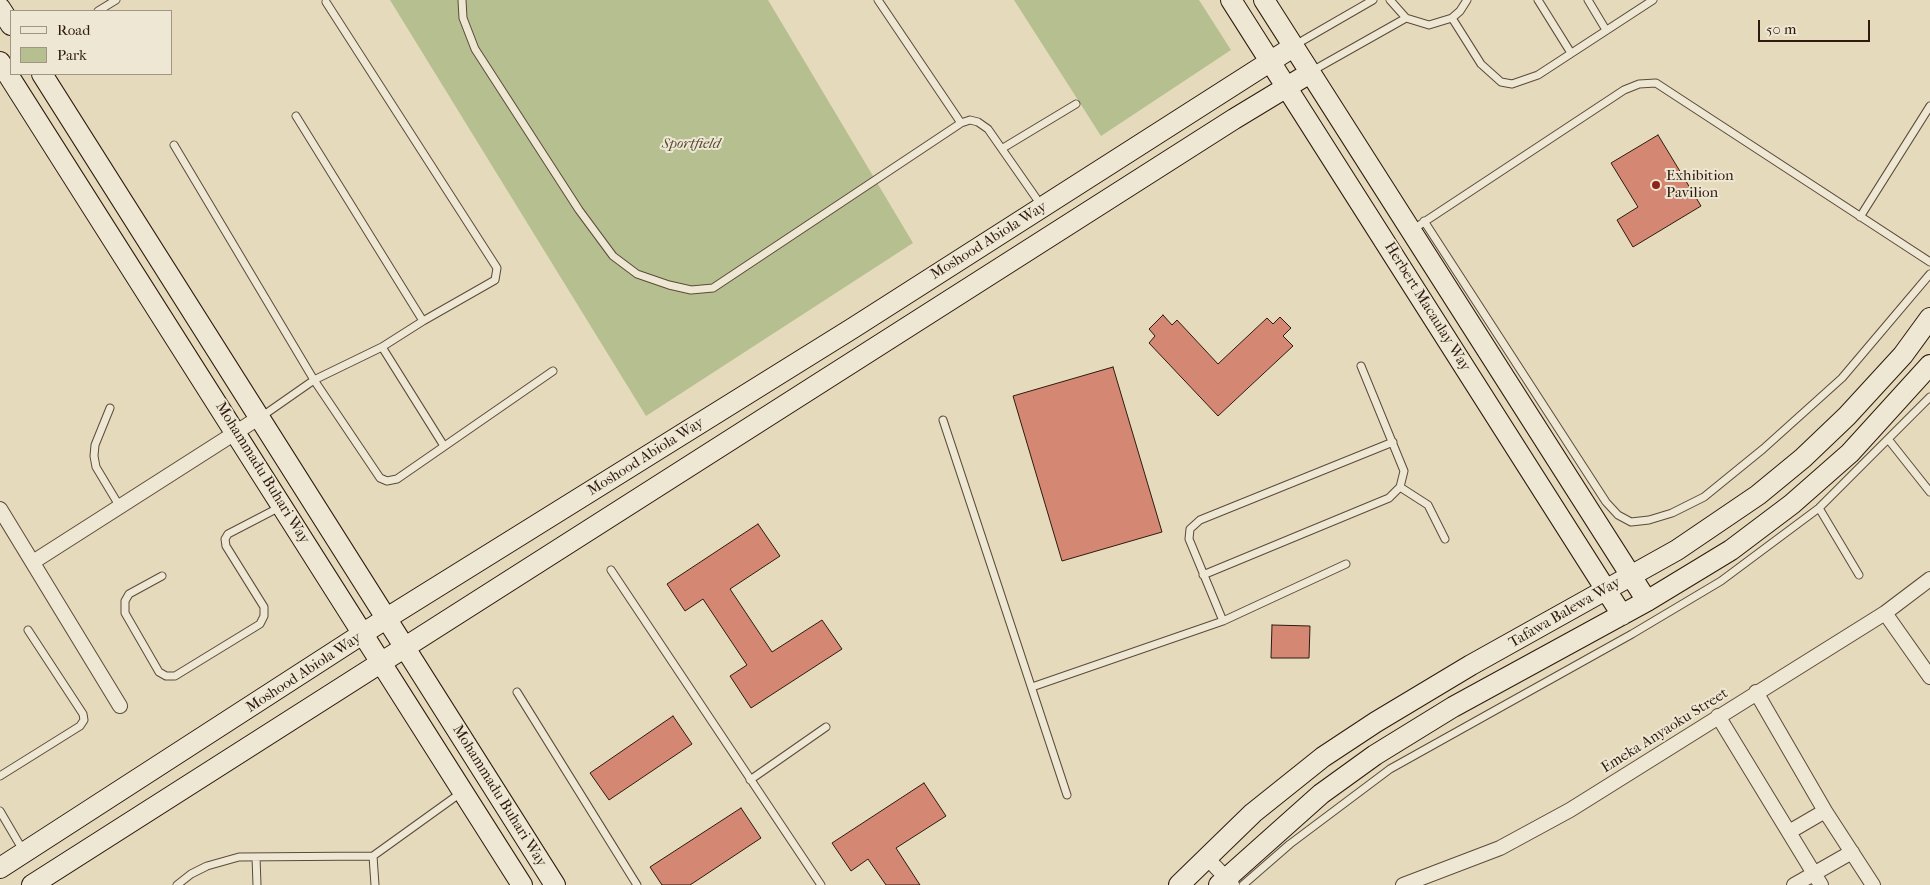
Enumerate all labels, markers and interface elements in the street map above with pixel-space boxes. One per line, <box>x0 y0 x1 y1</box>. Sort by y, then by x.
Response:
legend <box>10 10 172 75</box>
scale bar <box>1760 10 1872 42</box>
text: 50 m <box>1766 20 1796 38</box>
text: Road <box>57 21 90 39</box>
text: Park <box>57 46 87 64</box>
park label: Sportfield <box>662 135 720 153</box>
place label: Exhibition Pavilion <box>1666 167 1734 202</box>
marker: Exhibition Pavilion <box>1650 179 1662 191</box>
street label: Moshood Abiola Way <box>928 198 1050 284</box>
street label: Herbert Macaulay Way <box>1380 239 1474 375</box>
street label: Mohammadu Buhari Way <box>211 399 313 547</box>
street label: Moshood Abiola Way <box>585 414 707 500</box>
street label: Tafawa Balewa Way <box>1506 574 1624 652</box>
street label: Moshood Abiola Way <box>243 629 365 717</box>
street label: Emeka Anyaoku Street <box>1598 685 1732 777</box>
street label: Mohammadu Buhari Way <box>448 722 550 870</box>

